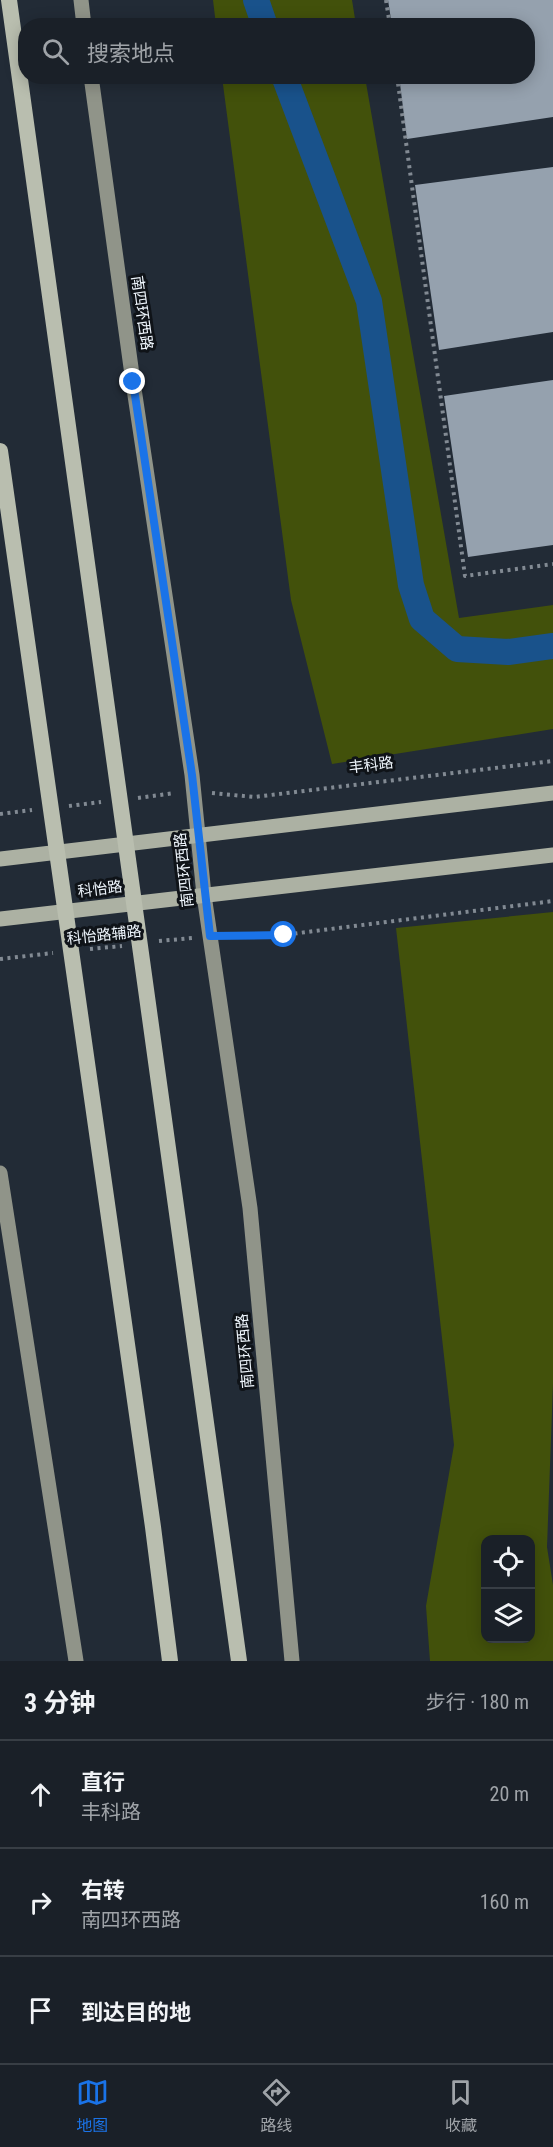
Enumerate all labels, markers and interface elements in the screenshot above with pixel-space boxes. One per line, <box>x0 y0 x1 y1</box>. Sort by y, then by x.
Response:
search box <box>18 18 535 84</box>
icon: search <box>39 35 72 68</box>
text: 搜索地点 <box>87 41 175 66</box>
street label: 南四环西路 <box>128 275 156 351</box>
route end <box>119 368 145 394</box>
street label: 丰科路 <box>348 753 394 777</box>
street label: 南四环西路 <box>171 832 197 908</box>
street label: 科怡路 <box>77 877 123 901</box>
route start <box>270 921 296 947</box>
street label: 科怡路辅路 <box>66 922 142 948</box>
street label: 南四环西路 <box>233 1313 257 1389</box>
map controls <box>481 1535 535 1643</box>
button: locate <box>481 1535 535 1589</box>
button: layers <box>481 1589 535 1643</box>
text: 3 分钟 <box>24 1688 95 1718</box>
text: 步行 · 180 m <box>426 1690 529 1714</box>
text: 直行 <box>81 1770 125 1795</box>
icon: ahead <box>24 1778 57 1811</box>
text: 20 m <box>490 1782 529 1806</box>
text: 丰科路 <box>81 1800 141 1824</box>
text: 右转 <box>81 1878 125 1903</box>
icon: right <box>24 1886 57 1919</box>
text: 160 m <box>480 1890 529 1914</box>
text: 南四环西路 <box>81 1908 181 1932</box>
icon: arrive <box>24 1994 57 2027</box>
text: 到达目的地 <box>81 2000 191 2025</box>
tab: 地图 <box>76 2076 109 2136</box>
tab: 路线 <box>260 2076 293 2136</box>
tab: 收藏 <box>444 2076 477 2136</box>

